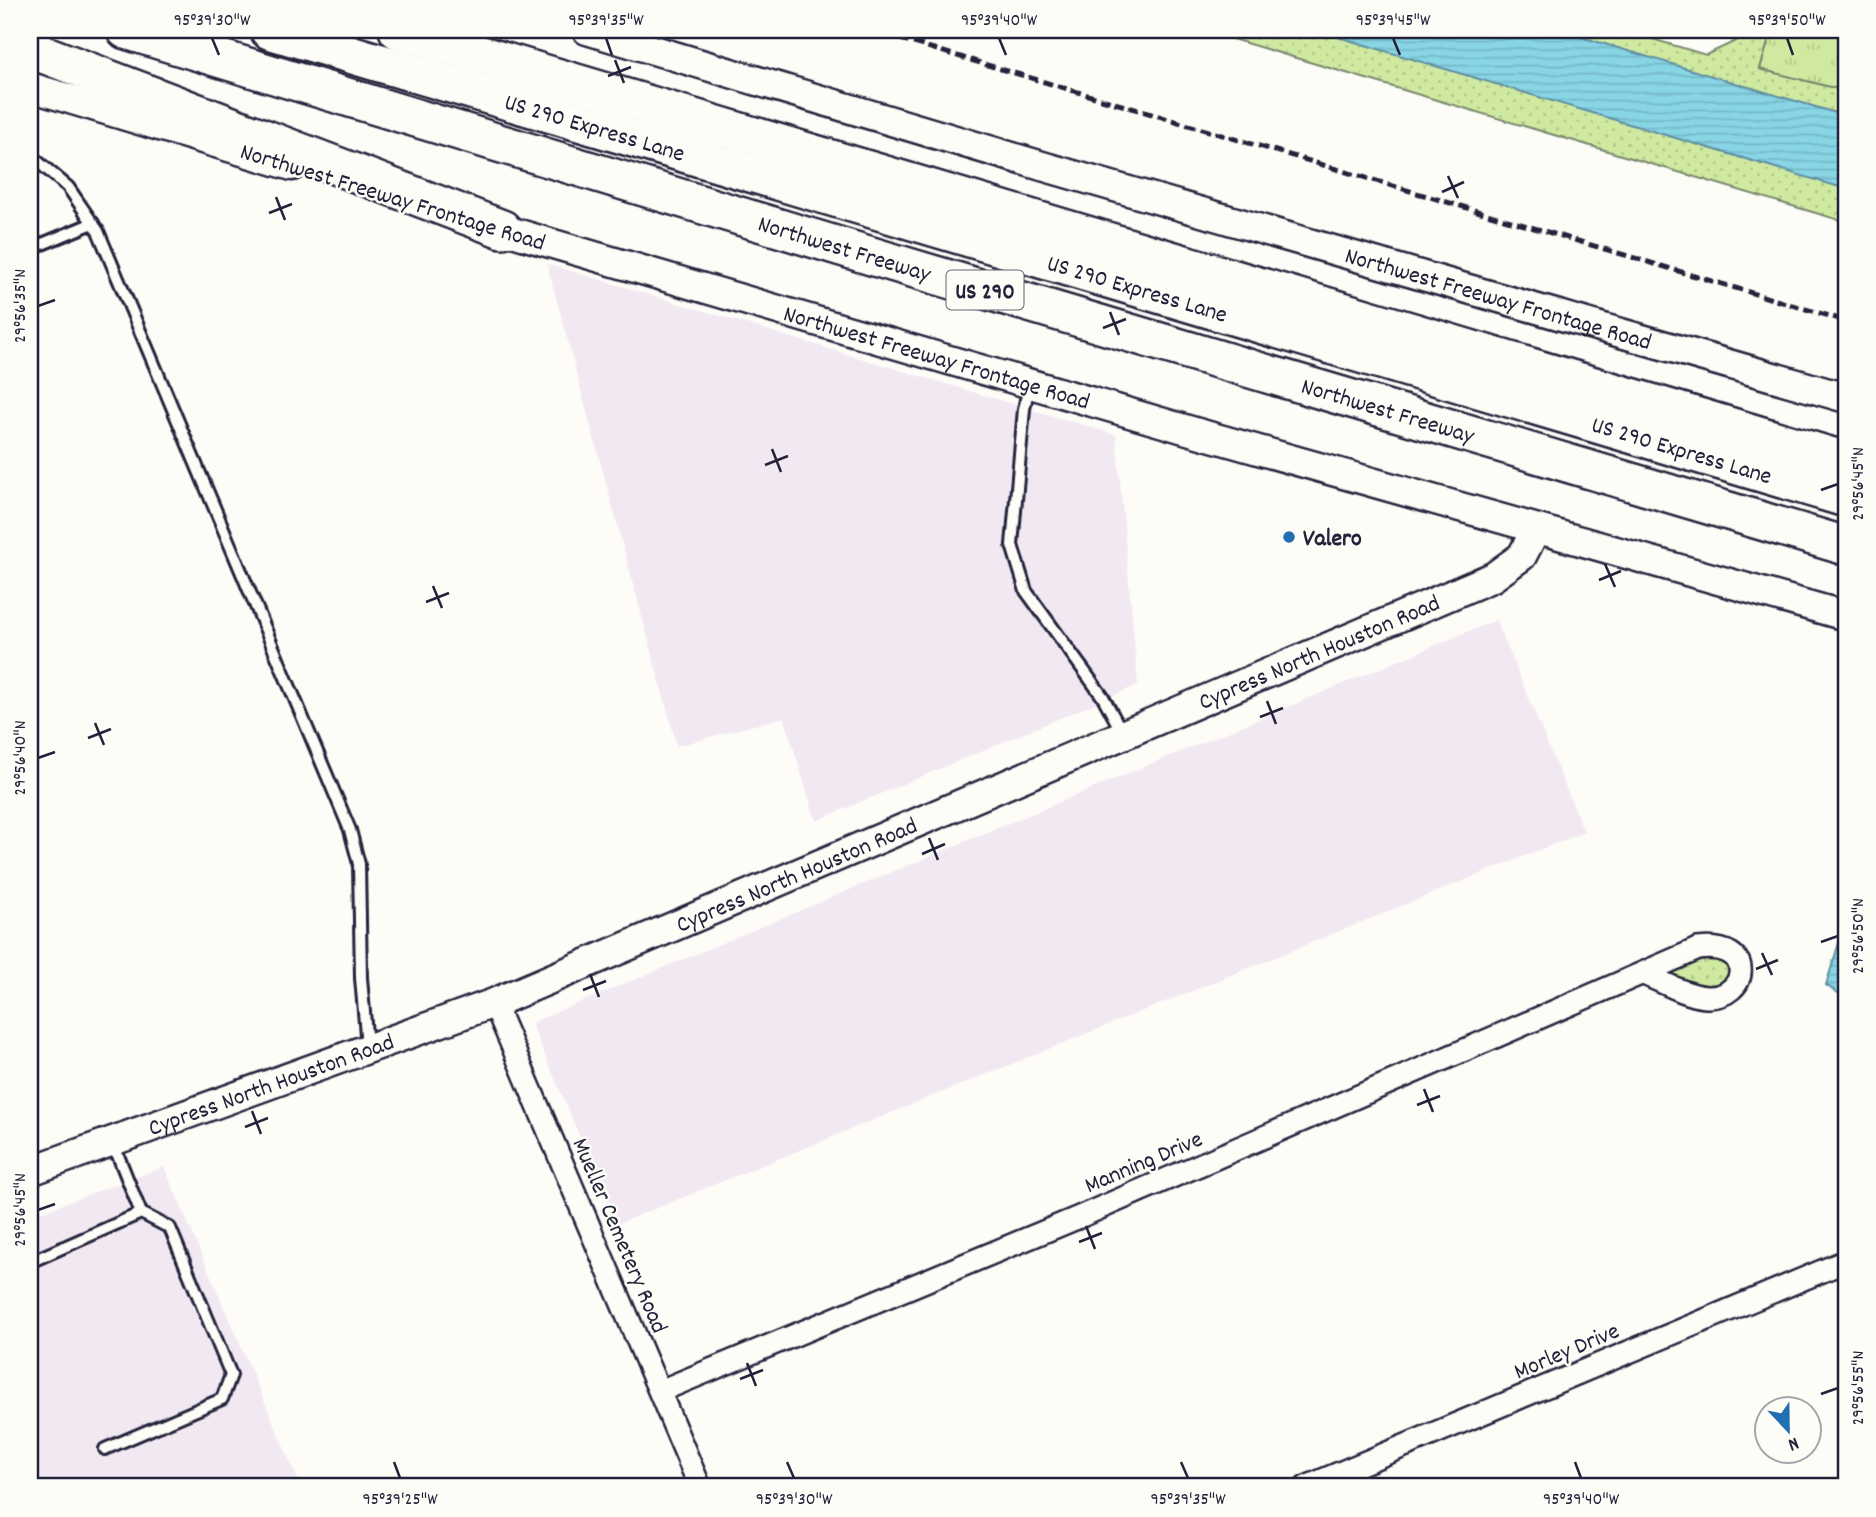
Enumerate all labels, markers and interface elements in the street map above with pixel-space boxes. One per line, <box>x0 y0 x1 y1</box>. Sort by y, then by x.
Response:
text: 95°39'30"W <box>174 9 251 34</box>
text: 95°39'35"W <box>568 9 644 34</box>
text: 95°39'40"W <box>961 9 1038 34</box>
text: 95°39'45"W <box>1356 9 1431 34</box>
text: 95°39'50"W <box>1748 9 1826 34</box>
street label: US 290 Express Lane <box>500 87 688 172</box>
street label: Northwest Freeway Frontage Road <box>235 136 549 262</box>
street label: Northwest Freeway <box>753 209 936 293</box>
street label: Northwest Freeway Frontage Road <box>1340 240 1655 361</box>
street label: US 290 Express Lane <box>1042 248 1231 333</box>
text: 29°56'35"N <box>9 269 34 343</box>
road number: US 290 <box>946 270 1024 310</box>
street label: Northwest Freeway Frontage Road <box>779 298 1093 420</box>
street label: Northwest Freeway <box>1297 371 1479 455</box>
street label: US 290 Express Lane <box>1587 409 1776 495</box>
text: 29°56'45"N <box>1847 447 1872 521</box>
place label: Valero <box>1303 523 1362 557</box>
marker: Valero <box>1281 529 1297 545</box>
street label: Cypress North Houston Road <box>1194 588 1446 721</box>
text: 29°56'40"N <box>9 720 34 796</box>
street label: Cypress North Houston Road <box>671 810 923 943</box>
text: 29°56'50"N <box>1847 898 1872 974</box>
street label: Cypress North Houston Road <box>144 1027 399 1147</box>
street label: Manning Drive <box>1080 1124 1208 1204</box>
street label: Mueller Cemetery Road <box>562 1133 675 1339</box>
text: 29°56'45"N <box>9 1173 34 1247</box>
street label: Morley Drive <box>1509 1315 1625 1390</box>
text: 29°56'55"N <box>1847 1351 1872 1425</box>
north arrow <box>1754 1394 1824 1464</box>
text: N <box>1784 1428 1802 1457</box>
text: 95°39'25"W <box>362 1488 438 1513</box>
text: 95°39'30"W <box>756 1488 833 1513</box>
text: 95°39'35"W <box>1150 1488 1226 1513</box>
text: 95°39'40"W <box>1543 1488 1620 1513</box>

